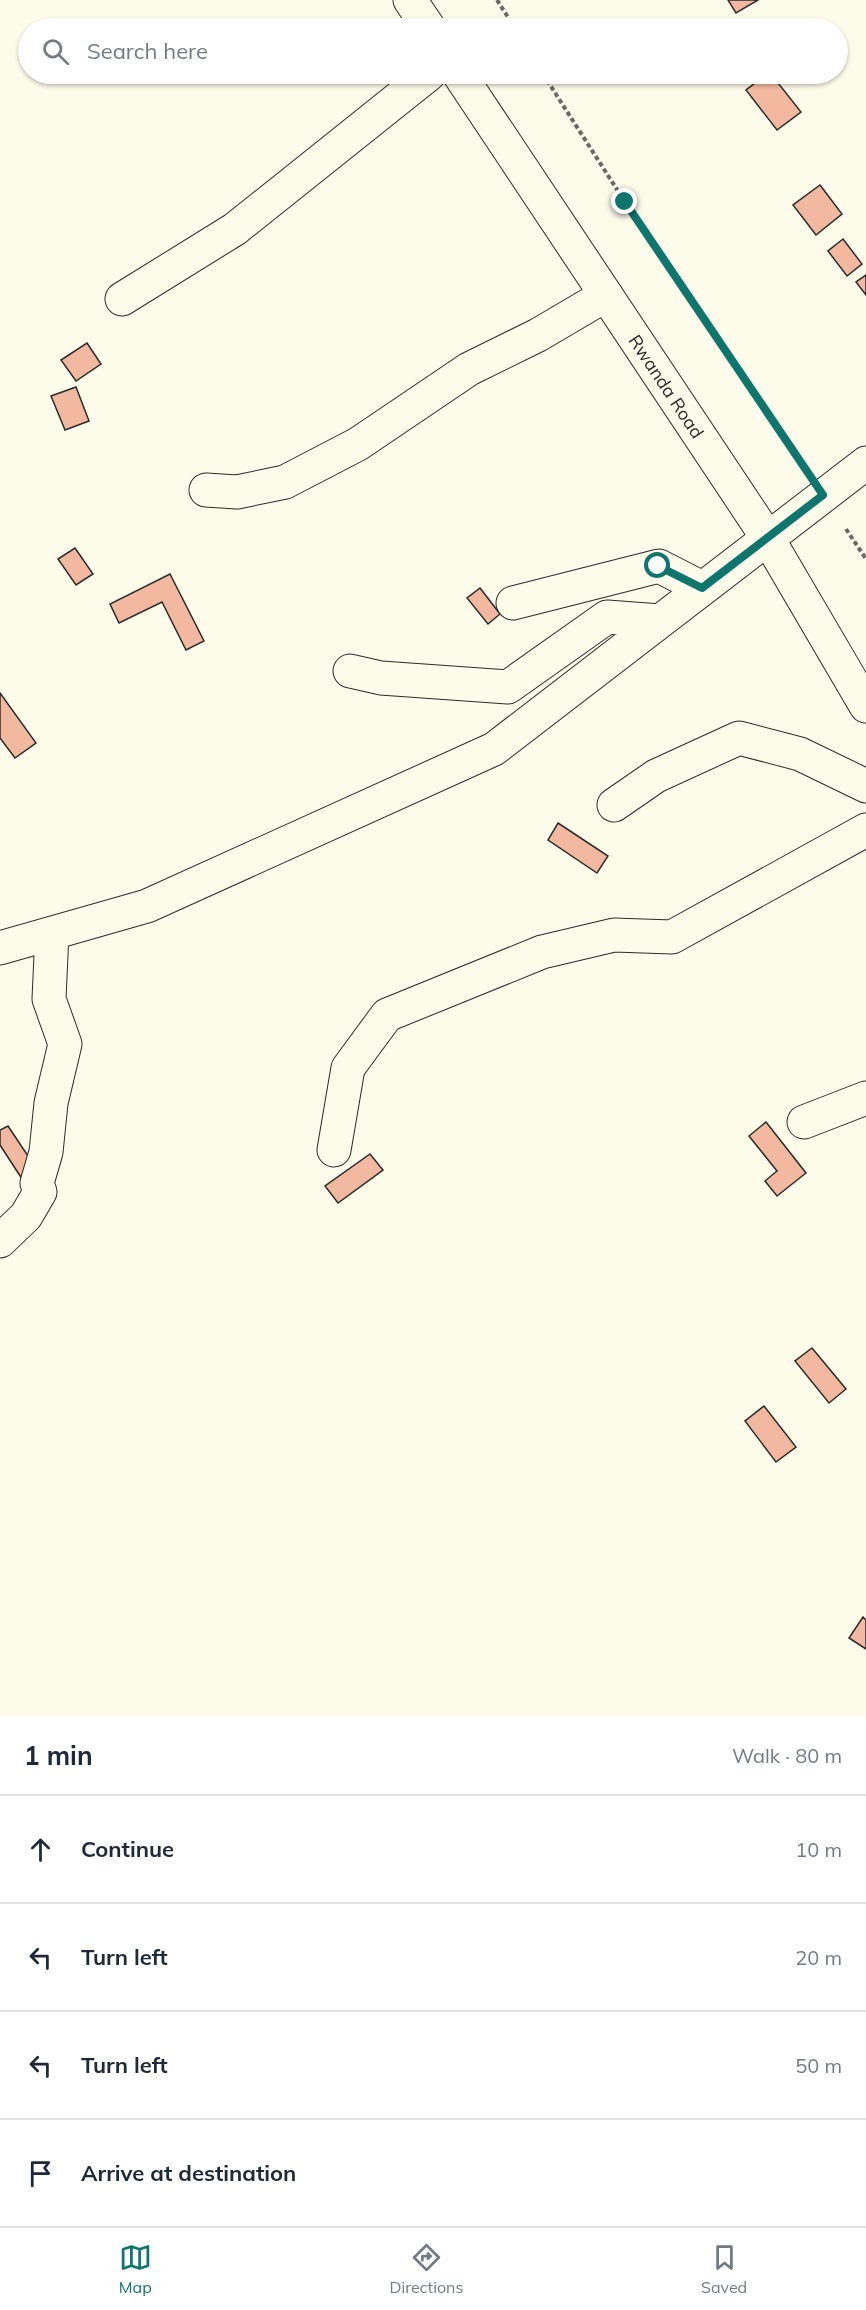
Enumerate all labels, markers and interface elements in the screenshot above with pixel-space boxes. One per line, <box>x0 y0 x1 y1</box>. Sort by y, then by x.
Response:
search box <box>18 18 848 84</box>
icon: search <box>39 35 72 68</box>
text: Search here <box>87 37 208 65</box>
route end <box>611 188 637 214</box>
street label: Rwanda Road <box>624 330 709 442</box>
route start <box>644 552 670 578</box>
text: 1 min <box>24 1739 93 1772</box>
text: Walk · 80 m <box>732 1743 842 1768</box>
icon: ahead <box>24 1833 57 1866</box>
text: Continue <box>81 1835 174 1863</box>
text: 10 m <box>795 1837 842 1862</box>
icon: left <box>24 1941 57 1974</box>
text: Turn left <box>81 1943 168 1971</box>
text: 20 m <box>795 1945 842 1970</box>
icon: left <box>24 2049 57 2082</box>
text: Turn left <box>81 2051 168 2079</box>
text: 50 m <box>795 2053 842 2078</box>
icon: arrive <box>24 2157 57 2190</box>
text: Arrive at destination <box>81 2159 296 2187</box>
tab: Map <box>119 2241 152 2297</box>
tab: Directions <box>389 2241 463 2297</box>
tab: Saved <box>701 2241 747 2297</box>

